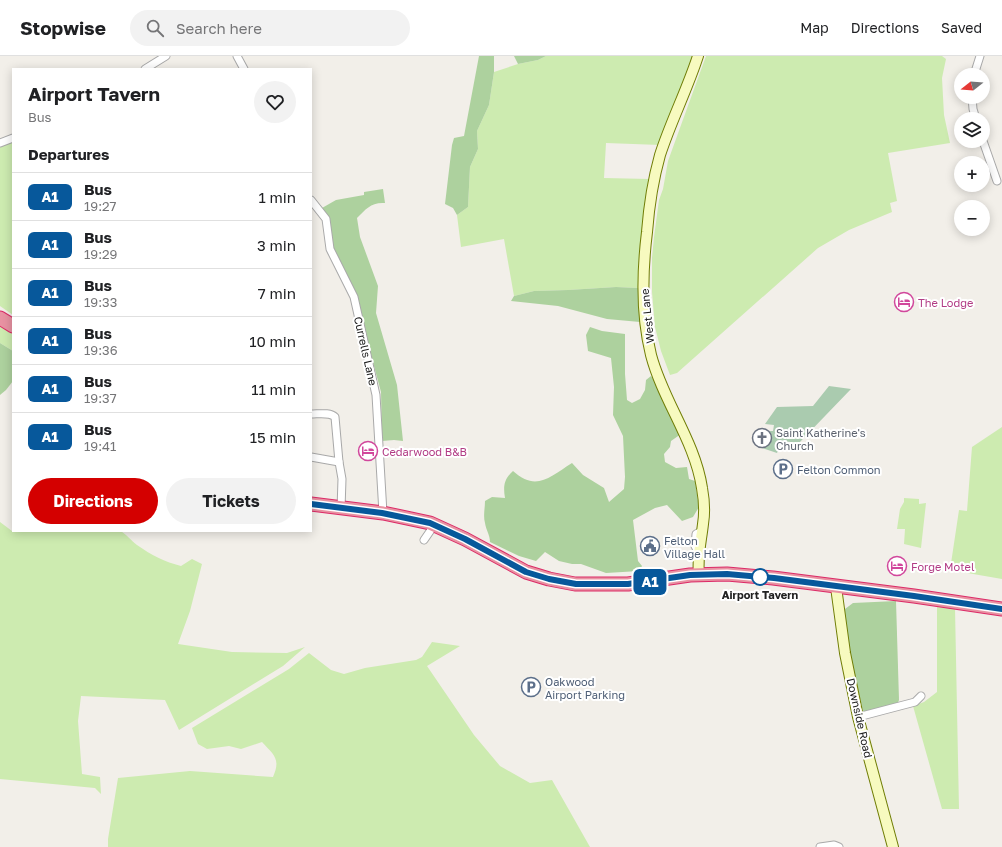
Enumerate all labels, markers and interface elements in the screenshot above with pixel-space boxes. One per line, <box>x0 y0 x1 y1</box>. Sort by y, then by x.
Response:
search box <box>130 10 410 46</box>
text: Stopwise <box>20 16 106 39</box>
icon: search <box>144 17 166 39</box>
text: Search here <box>176 19 262 37</box>
text: Map <box>800 19 829 36</box>
text: Directions <box>851 19 919 36</box>
text: Saved <box>941 19 982 36</box>
north arrow <box>954 68 990 104</box>
map controls <box>954 68 990 236</box>
button: heart <box>254 81 296 123</box>
text: Airport Tavern <box>28 82 160 105</box>
text: Bus <box>28 109 51 125</box>
button: layers <box>954 112 990 148</box>
text: Departures <box>28 145 109 163</box>
button: + <box>954 156 990 192</box>
text: Bus <box>84 180 112 198</box>
text: A1 <box>41 188 59 205</box>
text: 1 min <box>258 188 296 206</box>
text: 19:27 <box>84 198 117 214</box>
button: − <box>954 200 990 236</box>
text: Bus <box>84 228 112 246</box>
text: A1 <box>41 236 59 253</box>
text: 3 min <box>257 236 296 254</box>
text: 19:29 <box>84 246 117 262</box>
text: Bus <box>84 276 112 294</box>
text: A1 <box>41 284 59 301</box>
text: 7 min <box>258 284 296 302</box>
street label: West Lane <box>638 288 656 344</box>
hotel icon: The Lodge <box>893 291 915 313</box>
text: 19:33 <box>84 294 117 310</box>
place label: The Lodge <box>918 296 973 309</box>
street label: Currells Lane <box>352 315 380 387</box>
text: Bus <box>84 324 112 342</box>
text: A1 <box>41 332 59 349</box>
text: 10 min <box>249 332 296 350</box>
text: 19:36 <box>84 342 118 358</box>
text: Bus <box>84 372 112 390</box>
text: A1 <box>41 380 59 397</box>
text: 11 min <box>251 380 296 398</box>
text: 19:37 <box>84 390 117 406</box>
text: Bus <box>84 420 112 438</box>
place label: Saint Katherine's Church <box>776 426 866 452</box>
church icon: Saint Katherine's Church <box>751 427 773 449</box>
text: A1 <box>41 428 59 445</box>
text: 15 min <box>250 428 296 446</box>
text: 19:41 <box>84 438 116 454</box>
hotel icon: Cedarwood B&B <box>357 440 379 462</box>
place label: Cedarwood B&B <box>382 445 467 458</box>
parking icon: Felton Common <box>772 458 794 480</box>
place label: Felton Common <box>797 463 881 476</box>
button: Directions <box>28 478 158 524</box>
button: Tickets <box>166 478 296 524</box>
place label: Felton Village Hall <box>664 534 726 560</box>
public building icon: Felton Village Hall <box>639 535 661 557</box>
hotel icon: Forge Motel <box>886 555 908 577</box>
place label: Forge Motel <box>911 560 975 573</box>
marker: Airport Tavern <box>751 568 769 586</box>
line badge: A1 <box>632 569 668 595</box>
text: A1 <box>641 573 659 590</box>
place label: Airport Tavern <box>722 588 799 601</box>
place label: Oakwood Airport Parking <box>545 675 625 701</box>
parking icon: Oakwood Airport Parking <box>520 676 542 698</box>
street label: Downside Road <box>844 677 876 759</box>

